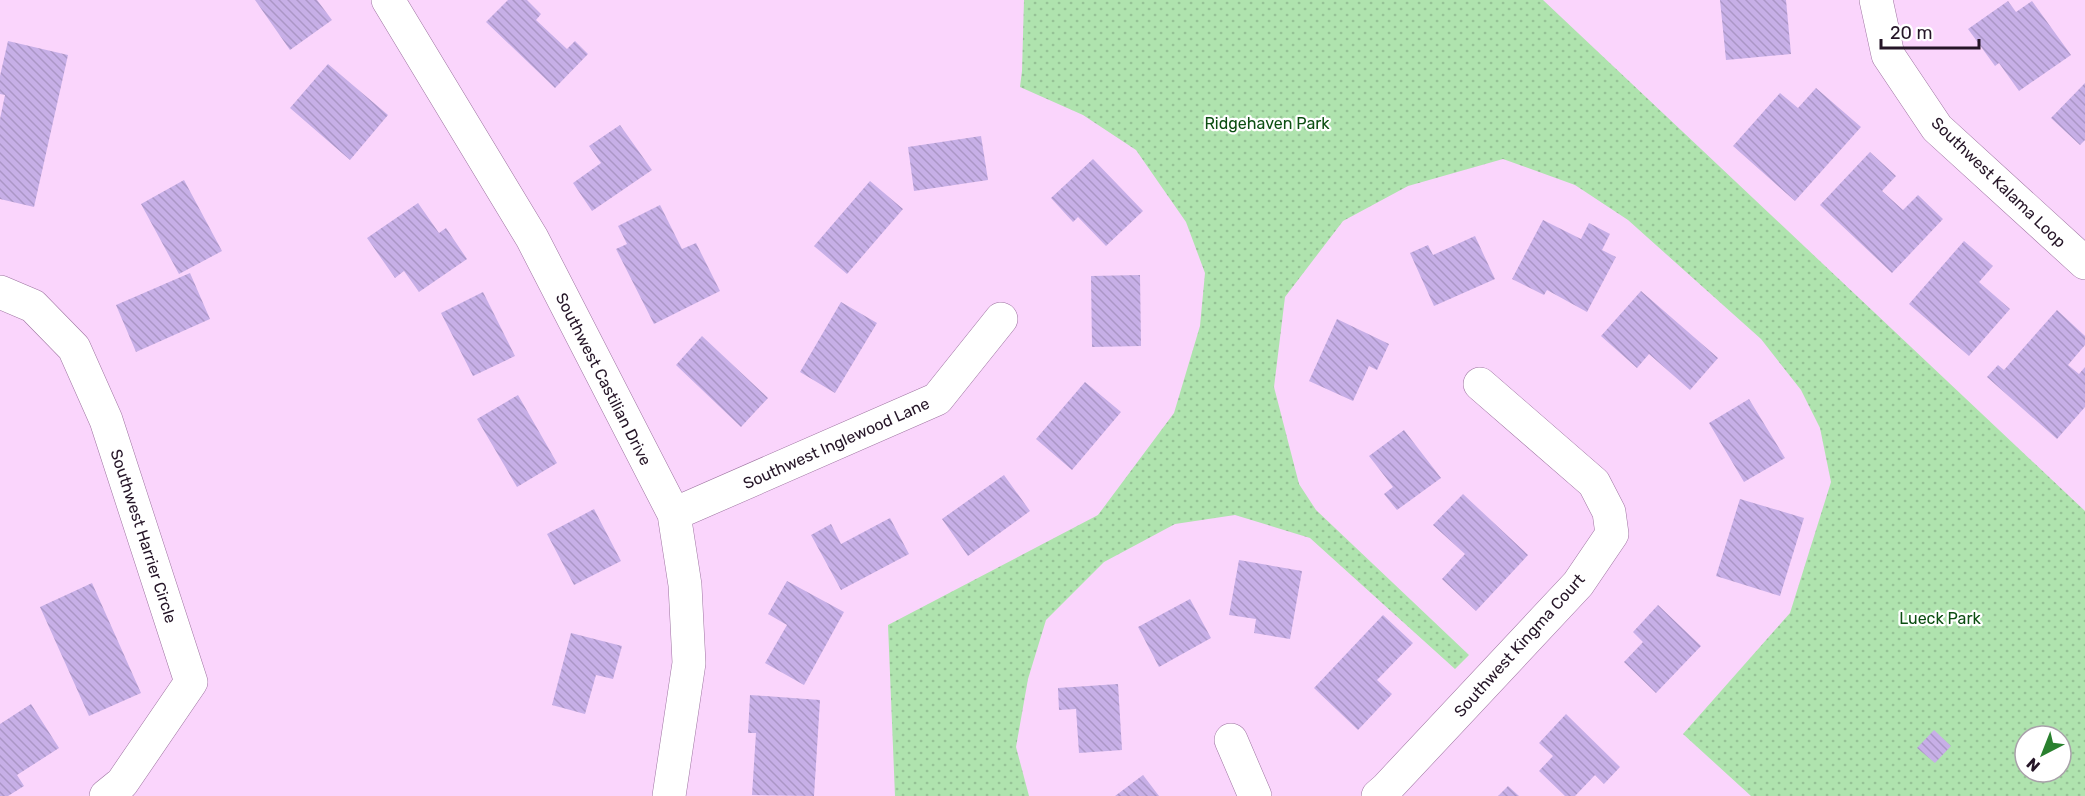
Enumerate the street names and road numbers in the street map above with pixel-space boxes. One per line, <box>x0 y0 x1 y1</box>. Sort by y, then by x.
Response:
street label: Southwest Kalama Loop <box>1928 113 2070 251</box>
street label: Southwest Castilian Drive <box>552 290 655 469</box>
street label: Southwest Inglewood Lane <box>740 394 932 493</box>
street label: Southwest Harrier Circle <box>106 447 181 625</box>
street label: Southwest Kingma Court <box>1450 570 1589 721</box>

